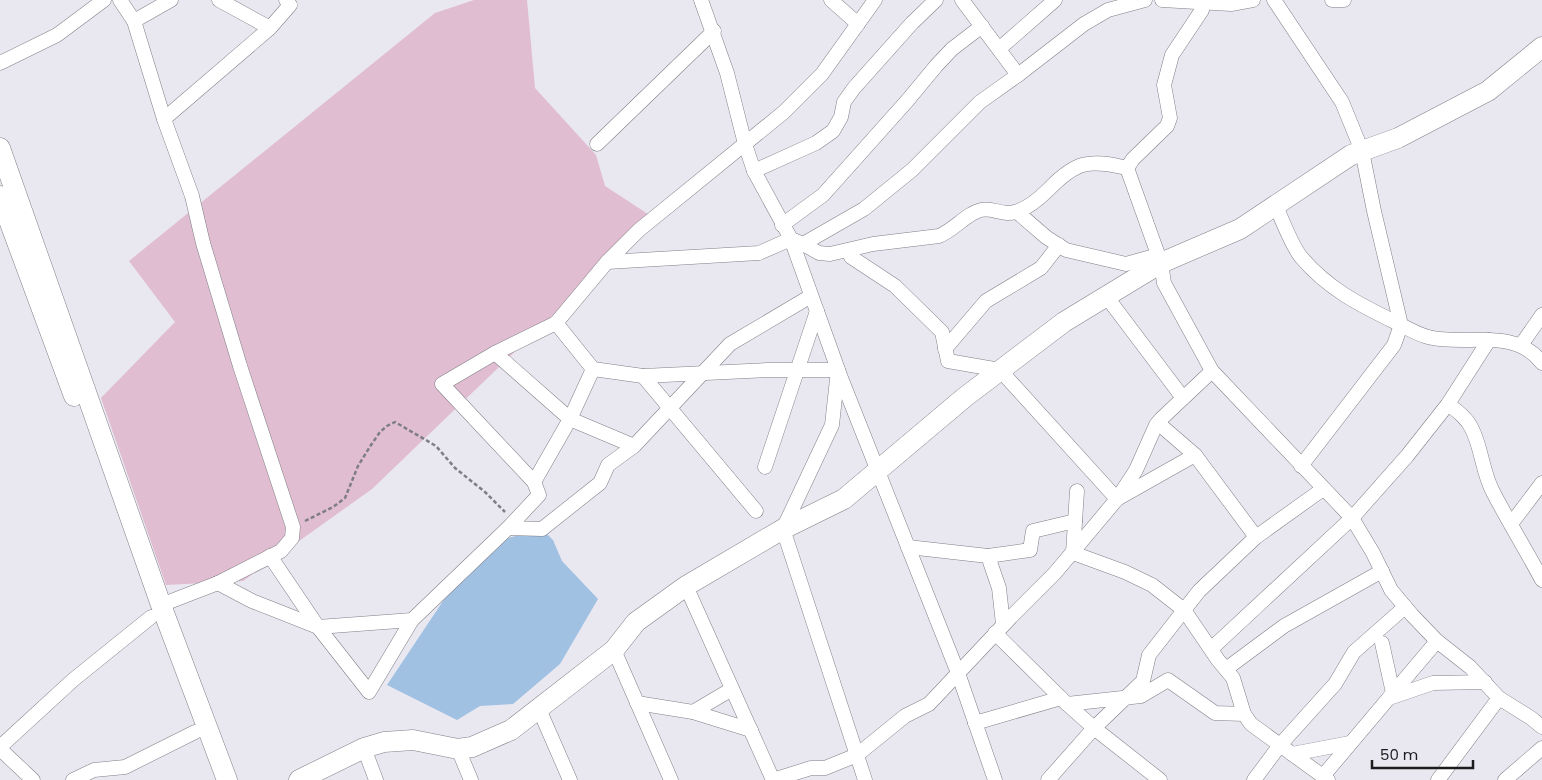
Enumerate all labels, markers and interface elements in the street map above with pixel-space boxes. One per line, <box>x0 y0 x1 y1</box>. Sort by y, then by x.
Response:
scale bar <box>1372 738 1473 770</box>
text: 50 m <box>1380 744 1418 765</box>

